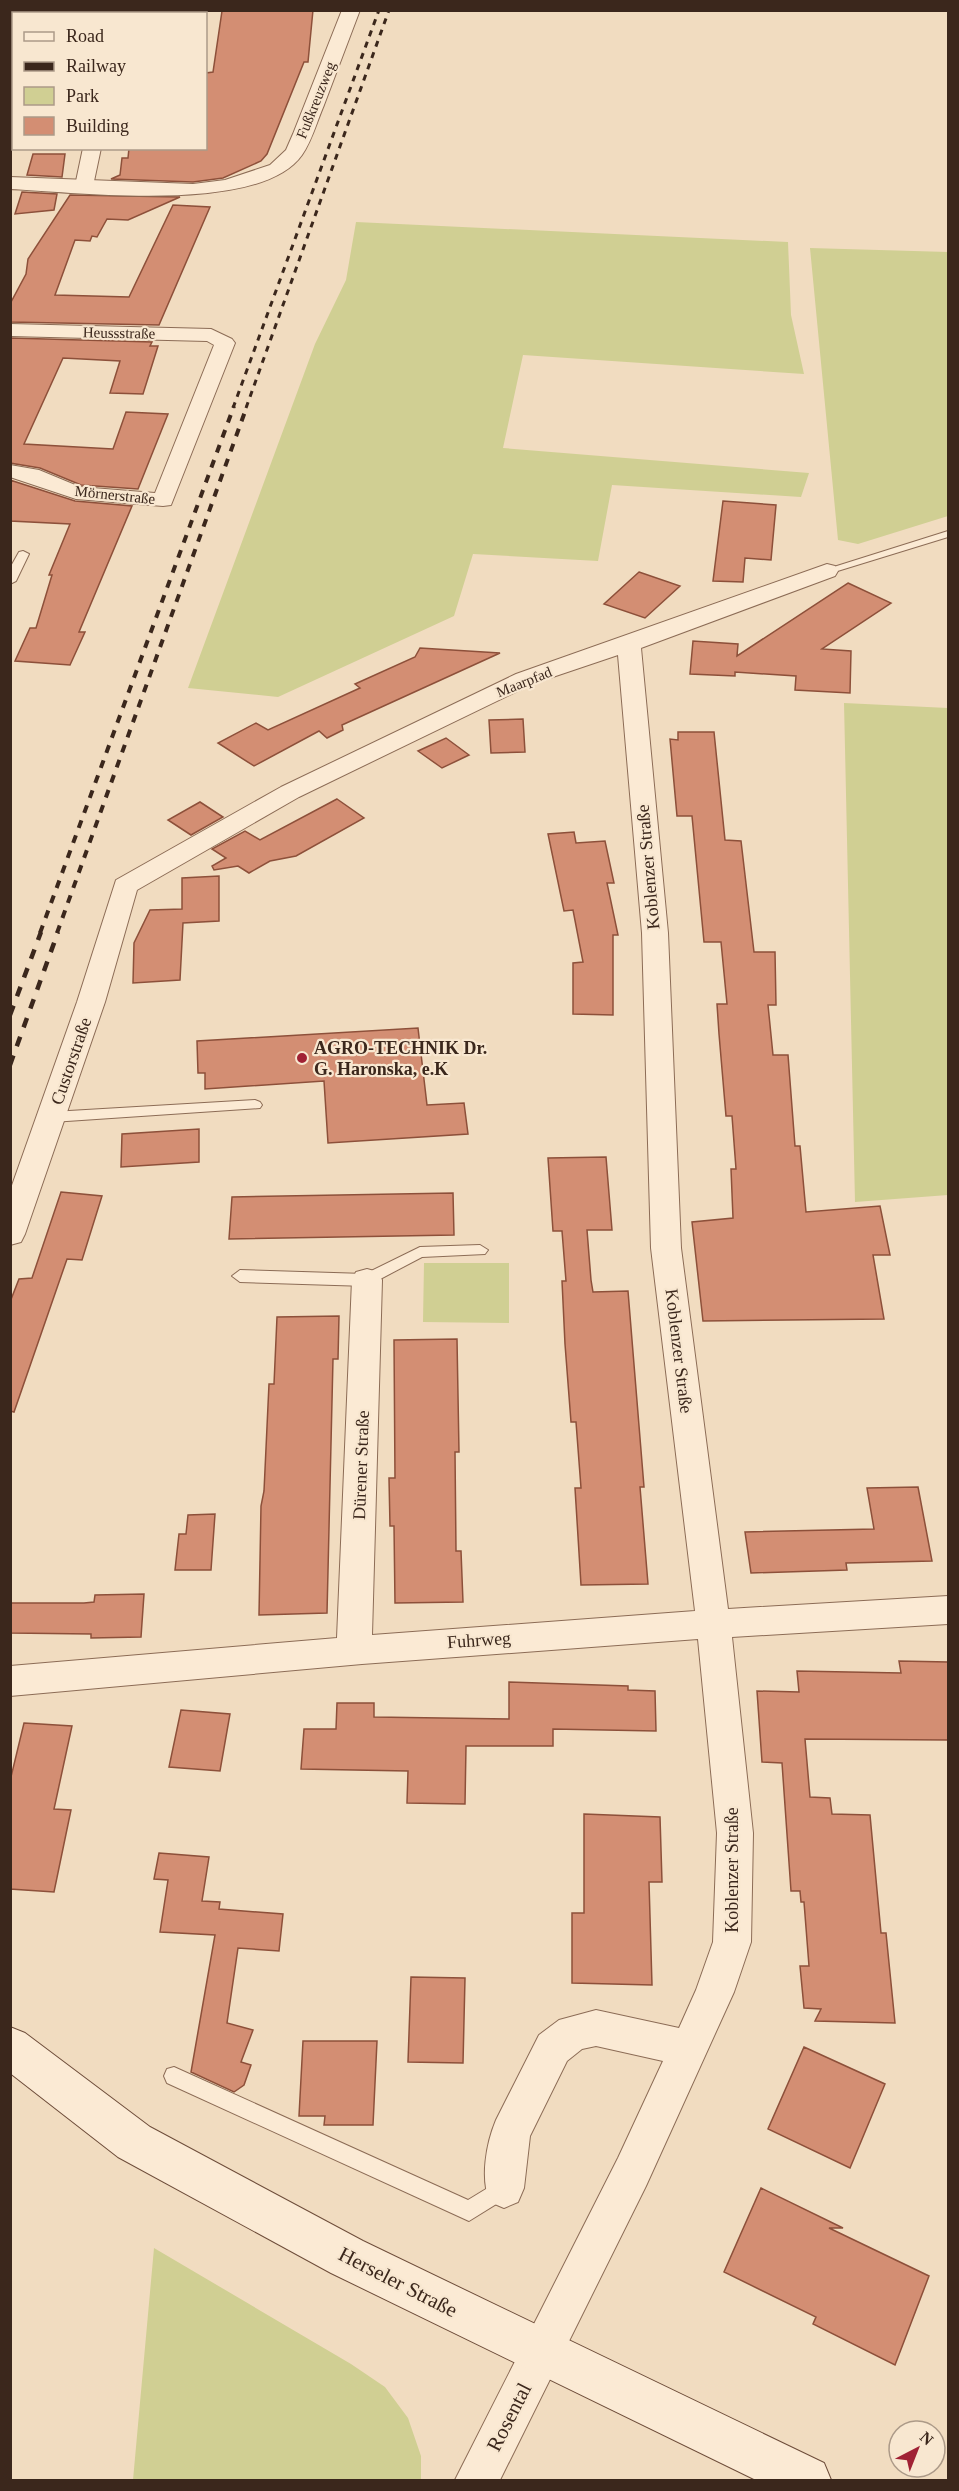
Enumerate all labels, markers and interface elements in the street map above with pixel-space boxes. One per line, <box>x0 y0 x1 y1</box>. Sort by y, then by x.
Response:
legend <box>12 12 207 150</box>
text: Road <box>66 26 104 46</box>
text: Railway <box>66 56 126 76</box>
street label: Fußkreuzweg <box>293 59 339 141</box>
text: Park <box>66 86 99 106</box>
text: Building <box>66 116 129 136</box>
street label: Heussstraße <box>83 324 156 342</box>
street label: Mörnerstraße <box>74 483 156 507</box>
street label: Maarpfad <box>494 663 554 700</box>
street label: Koblenzer Straße <box>633 804 663 930</box>
street label: Custorstraße <box>47 1015 95 1107</box>
place label: AGRO-TECHNIK Dr. G. Haronska, e.K <box>314 1038 487 1079</box>
marker: AGRO-TECHNIK Dr. G. Haronska, e.K <box>295 1051 309 1065</box>
street label: Koblenzer Straße <box>661 1288 697 1414</box>
street label: Dürener Straße <box>349 1410 373 1520</box>
street label: Fuhrweg <box>446 1628 512 1652</box>
street label: Koblenzer Straße <box>722 1807 742 1933</box>
street label: Herseler Straße <box>335 2242 461 2322</box>
street label: Rosental <box>482 2379 536 2455</box>
north arrow <box>887 2419 947 2479</box>
text: N <box>917 2428 937 2449</box>

